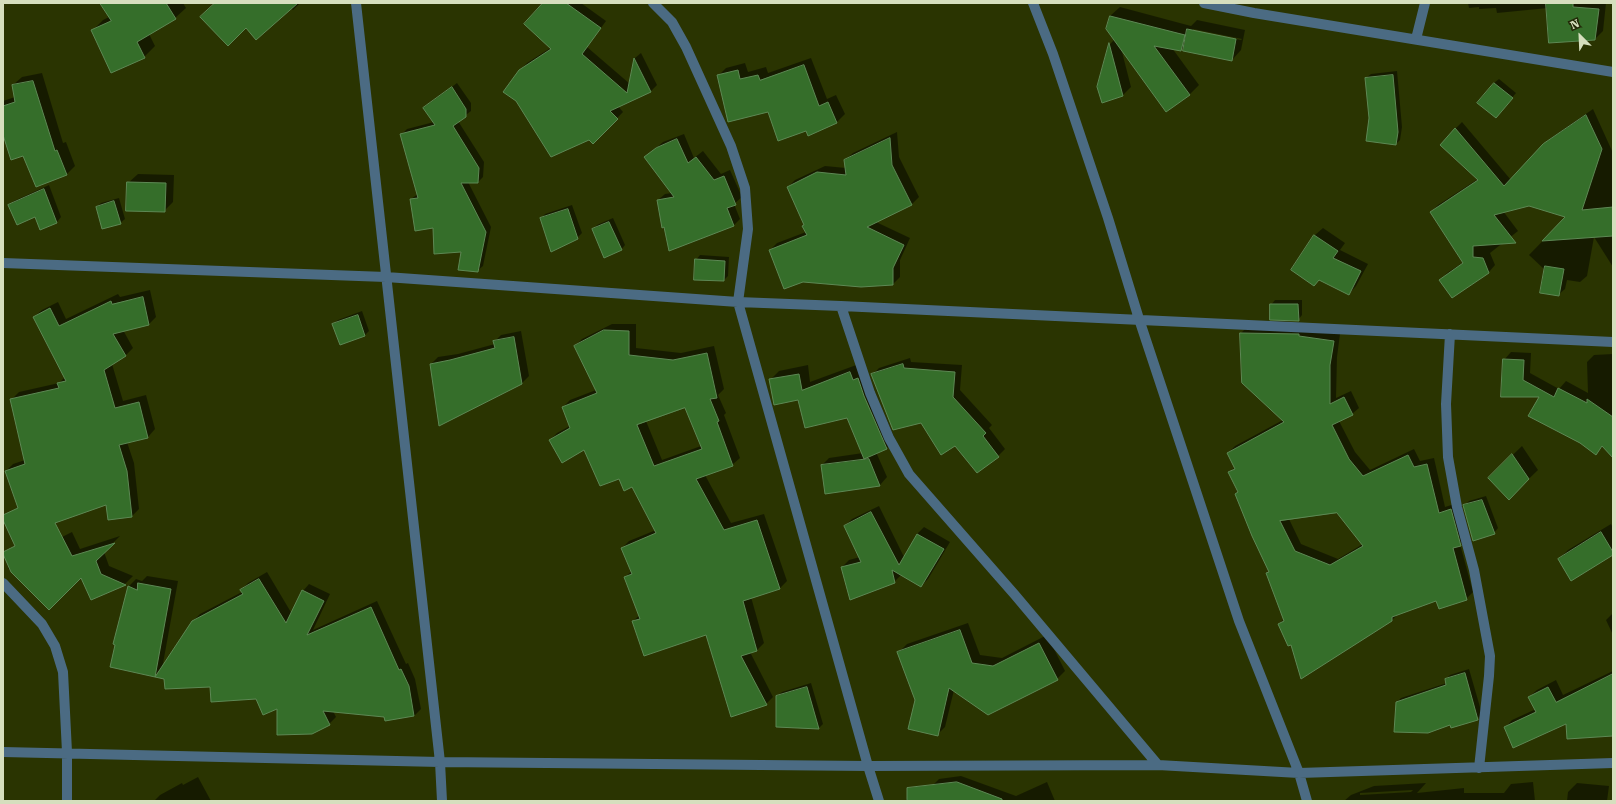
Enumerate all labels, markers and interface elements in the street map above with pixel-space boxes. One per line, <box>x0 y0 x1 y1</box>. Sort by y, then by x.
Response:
north arrow <box>1560 16 1600 56</box>
text: N <box>1568 17 1581 32</box>

